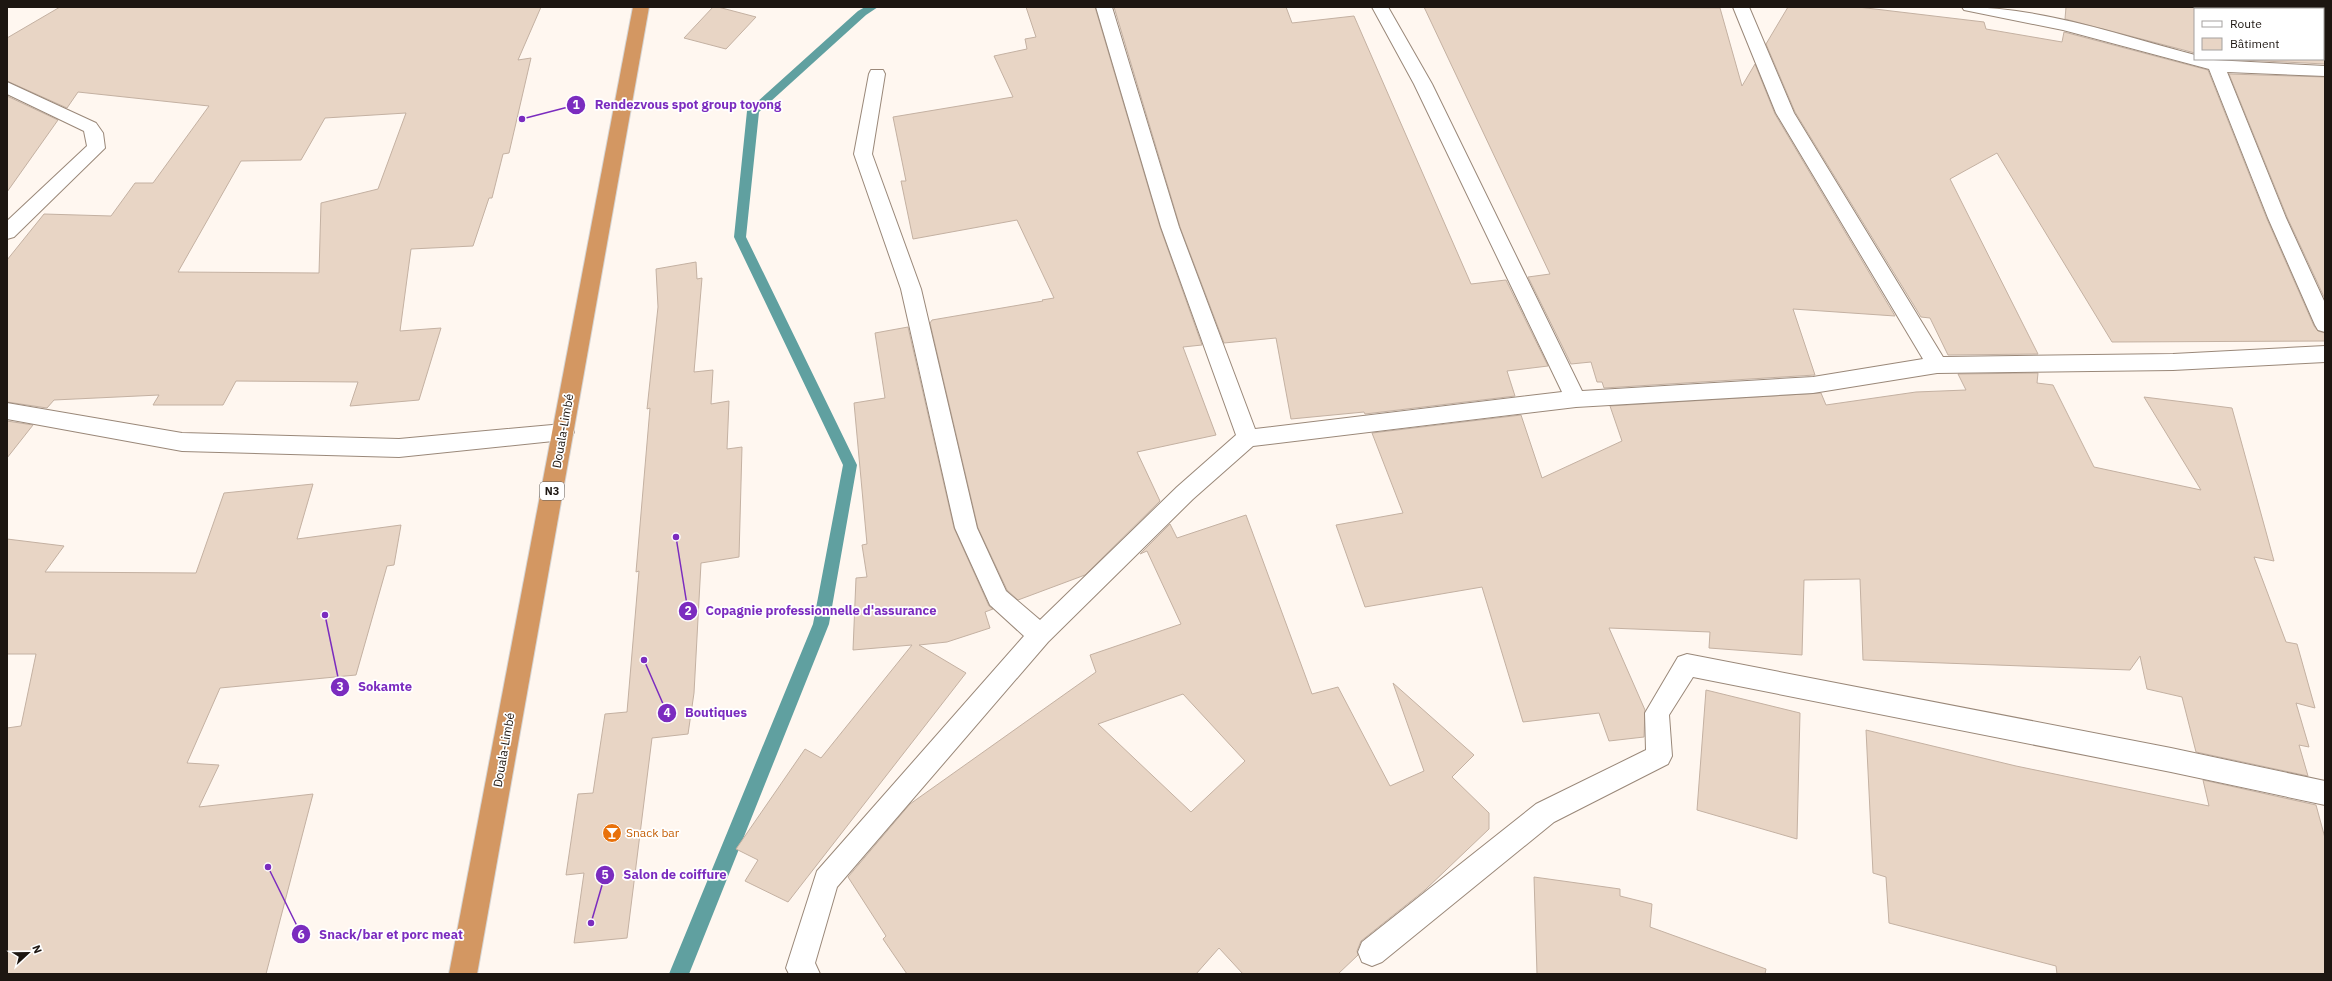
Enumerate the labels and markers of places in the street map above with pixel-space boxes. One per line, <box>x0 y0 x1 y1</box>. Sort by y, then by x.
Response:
callout: Rendezvous spot group toyong <box>566 92 789 117</box>
callout: Copagnie professionnelle d'assurance <box>678 598 945 623</box>
callout: Sokamte <box>330 674 421 699</box>
callout: Boutiques <box>657 700 755 725</box>
bar icon: Snack bar <box>601 822 623 844</box>
place label: Snack bar <box>626 825 680 840</box>
callout: Salon de coiffure <box>595 862 734 887</box>
callout: Snack/bar et porc meat <box>291 922 471 947</box>

